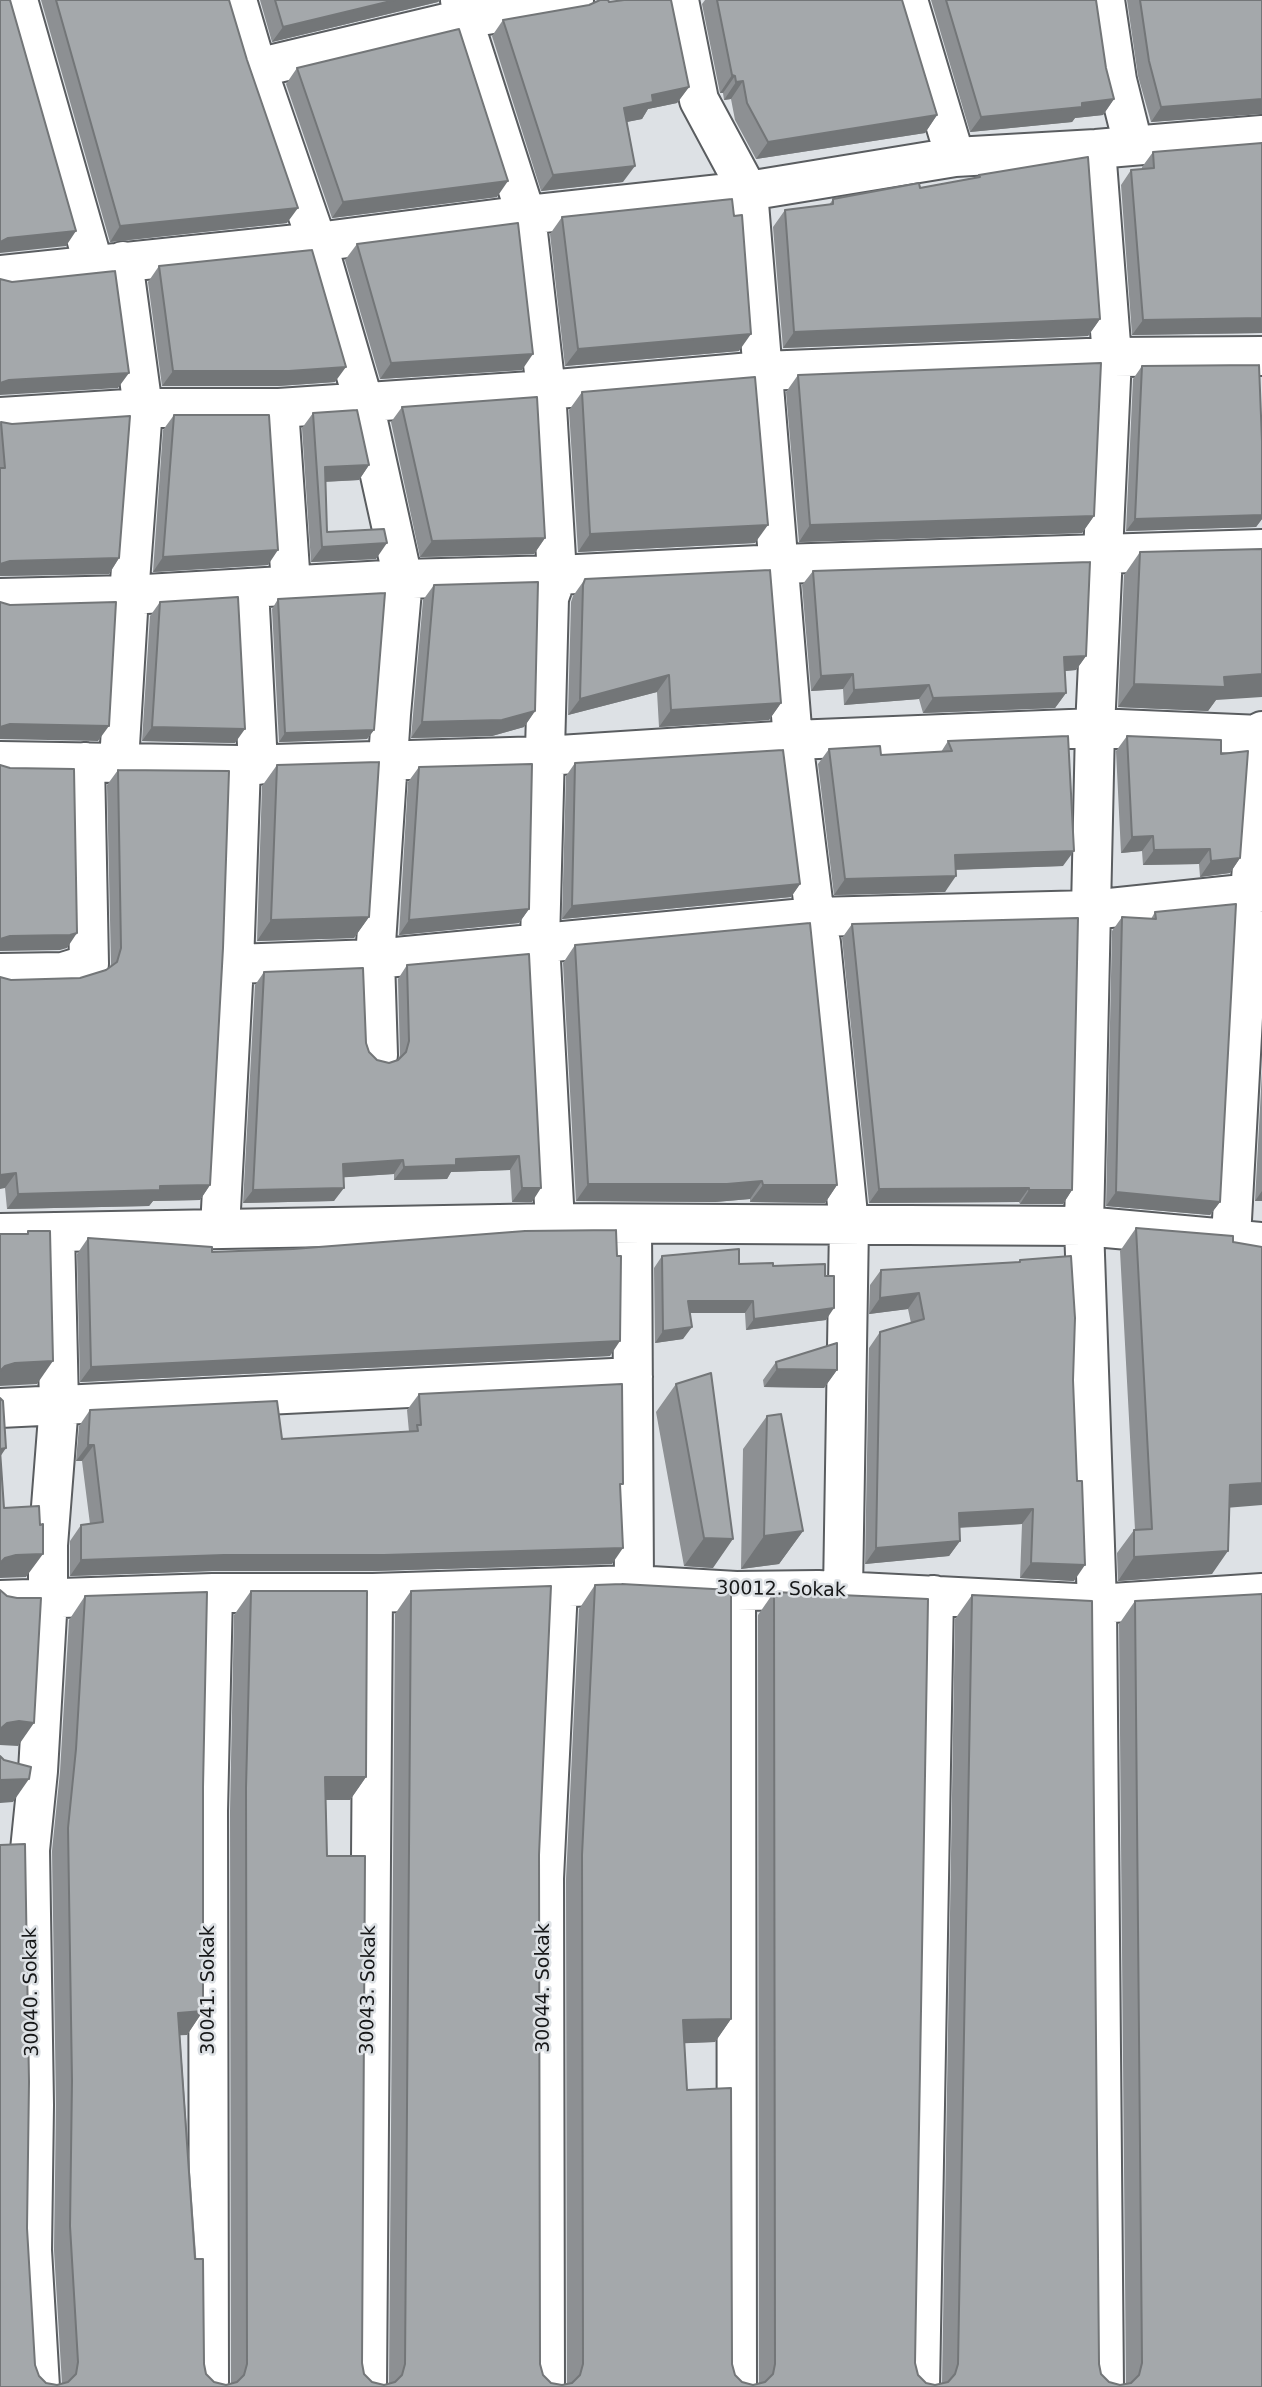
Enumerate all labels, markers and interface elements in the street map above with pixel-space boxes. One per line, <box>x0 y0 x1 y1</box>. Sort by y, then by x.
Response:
street label: 30012. Sokak <box>716 1577 846 1603</box>
street label: 30044. Sokak <box>533 1923 555 2053</box>
street label: 30041. Sokak <box>198 1925 220 2055</box>
street label: 30043. Sokak <box>356 1925 382 2055</box>
street label: 30040. Sokak <box>19 1927 45 2057</box>

